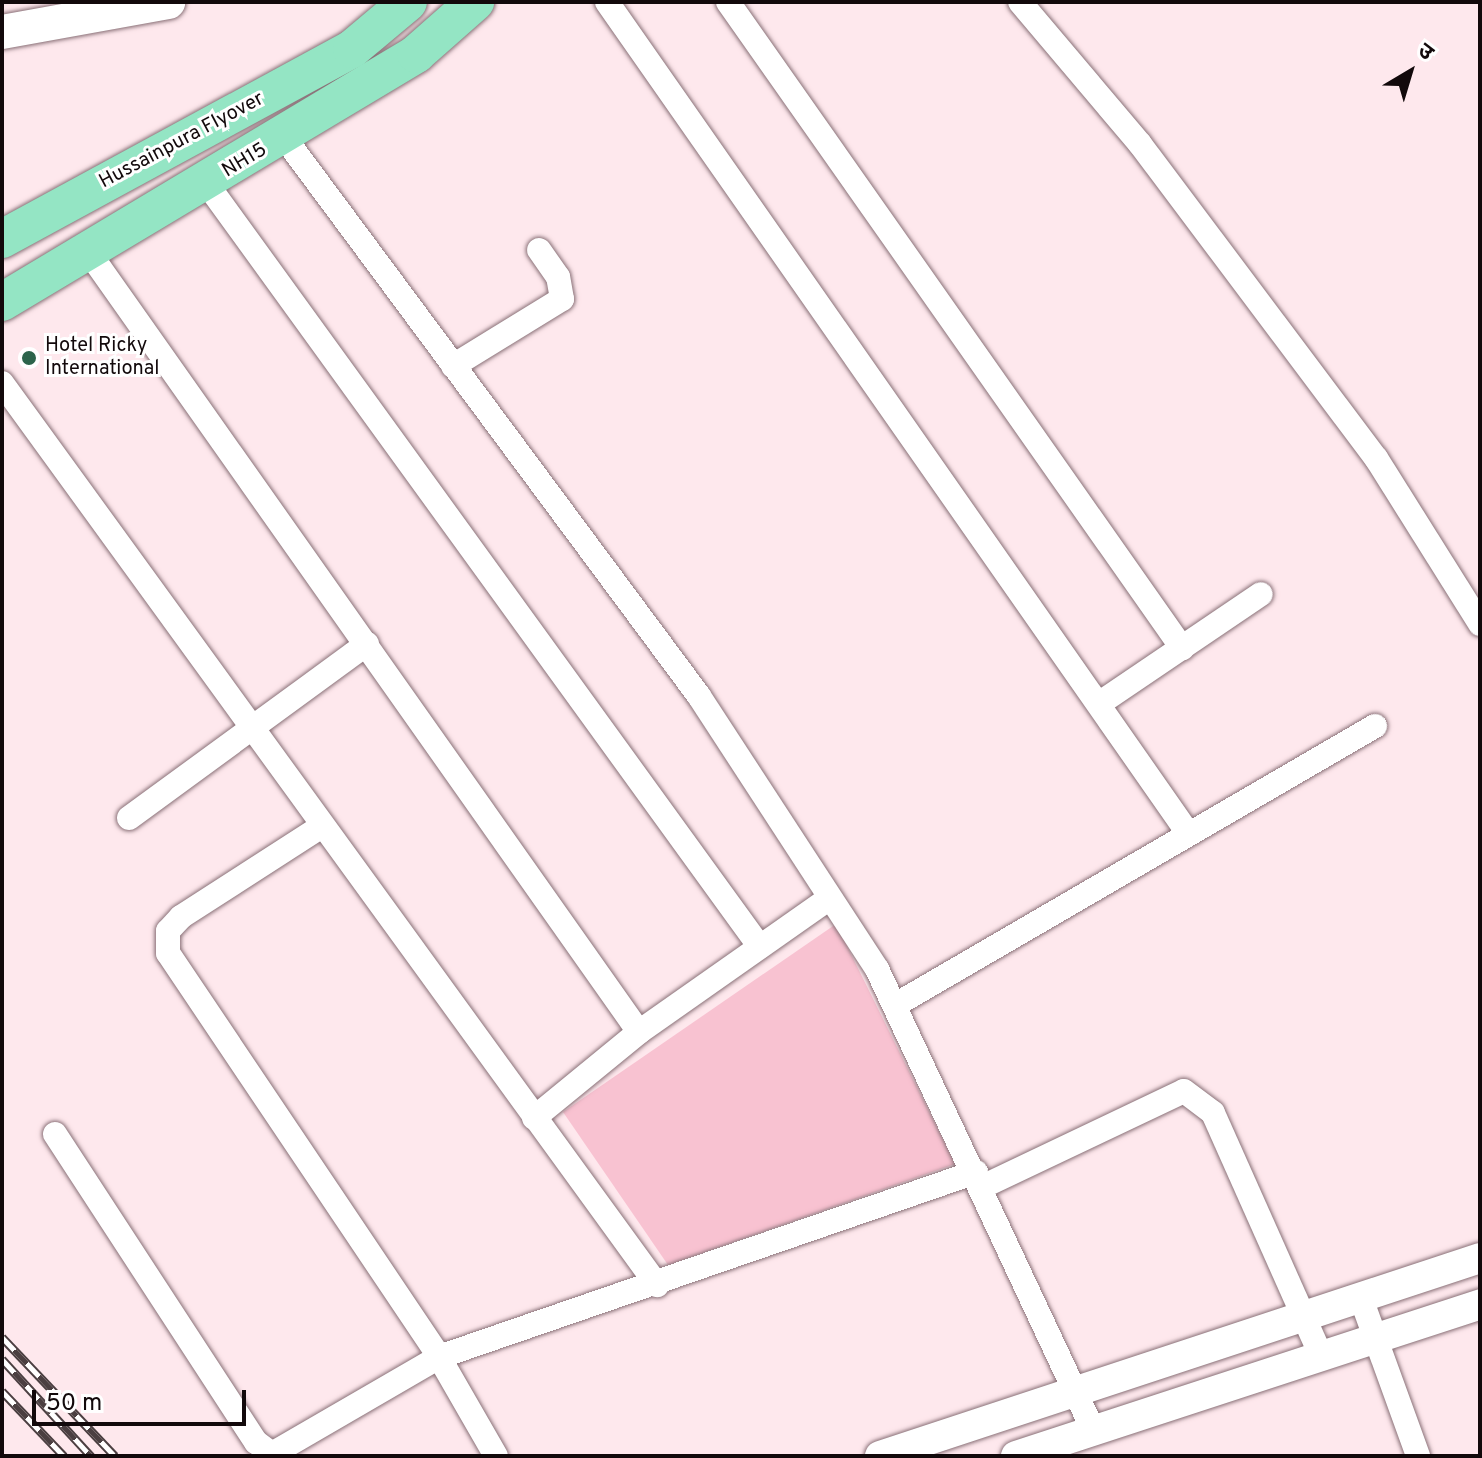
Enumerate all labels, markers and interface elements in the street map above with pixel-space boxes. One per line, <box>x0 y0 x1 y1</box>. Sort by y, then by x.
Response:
north arrow <box>1370 32 1450 112</box>
text: उ <box>1412 38 1438 67</box>
street label: Hussainpura Flyover <box>96 87 268 195</box>
street label: NH15 <box>218 138 272 184</box>
place label: Hotel Ricky International <box>45 334 160 381</box>
marker: Hotel Ricky International <box>20 349 38 367</box>
scale bar <box>36 1374 250 1424</box>
text: 50 m <box>46 1389 102 1419</box>

